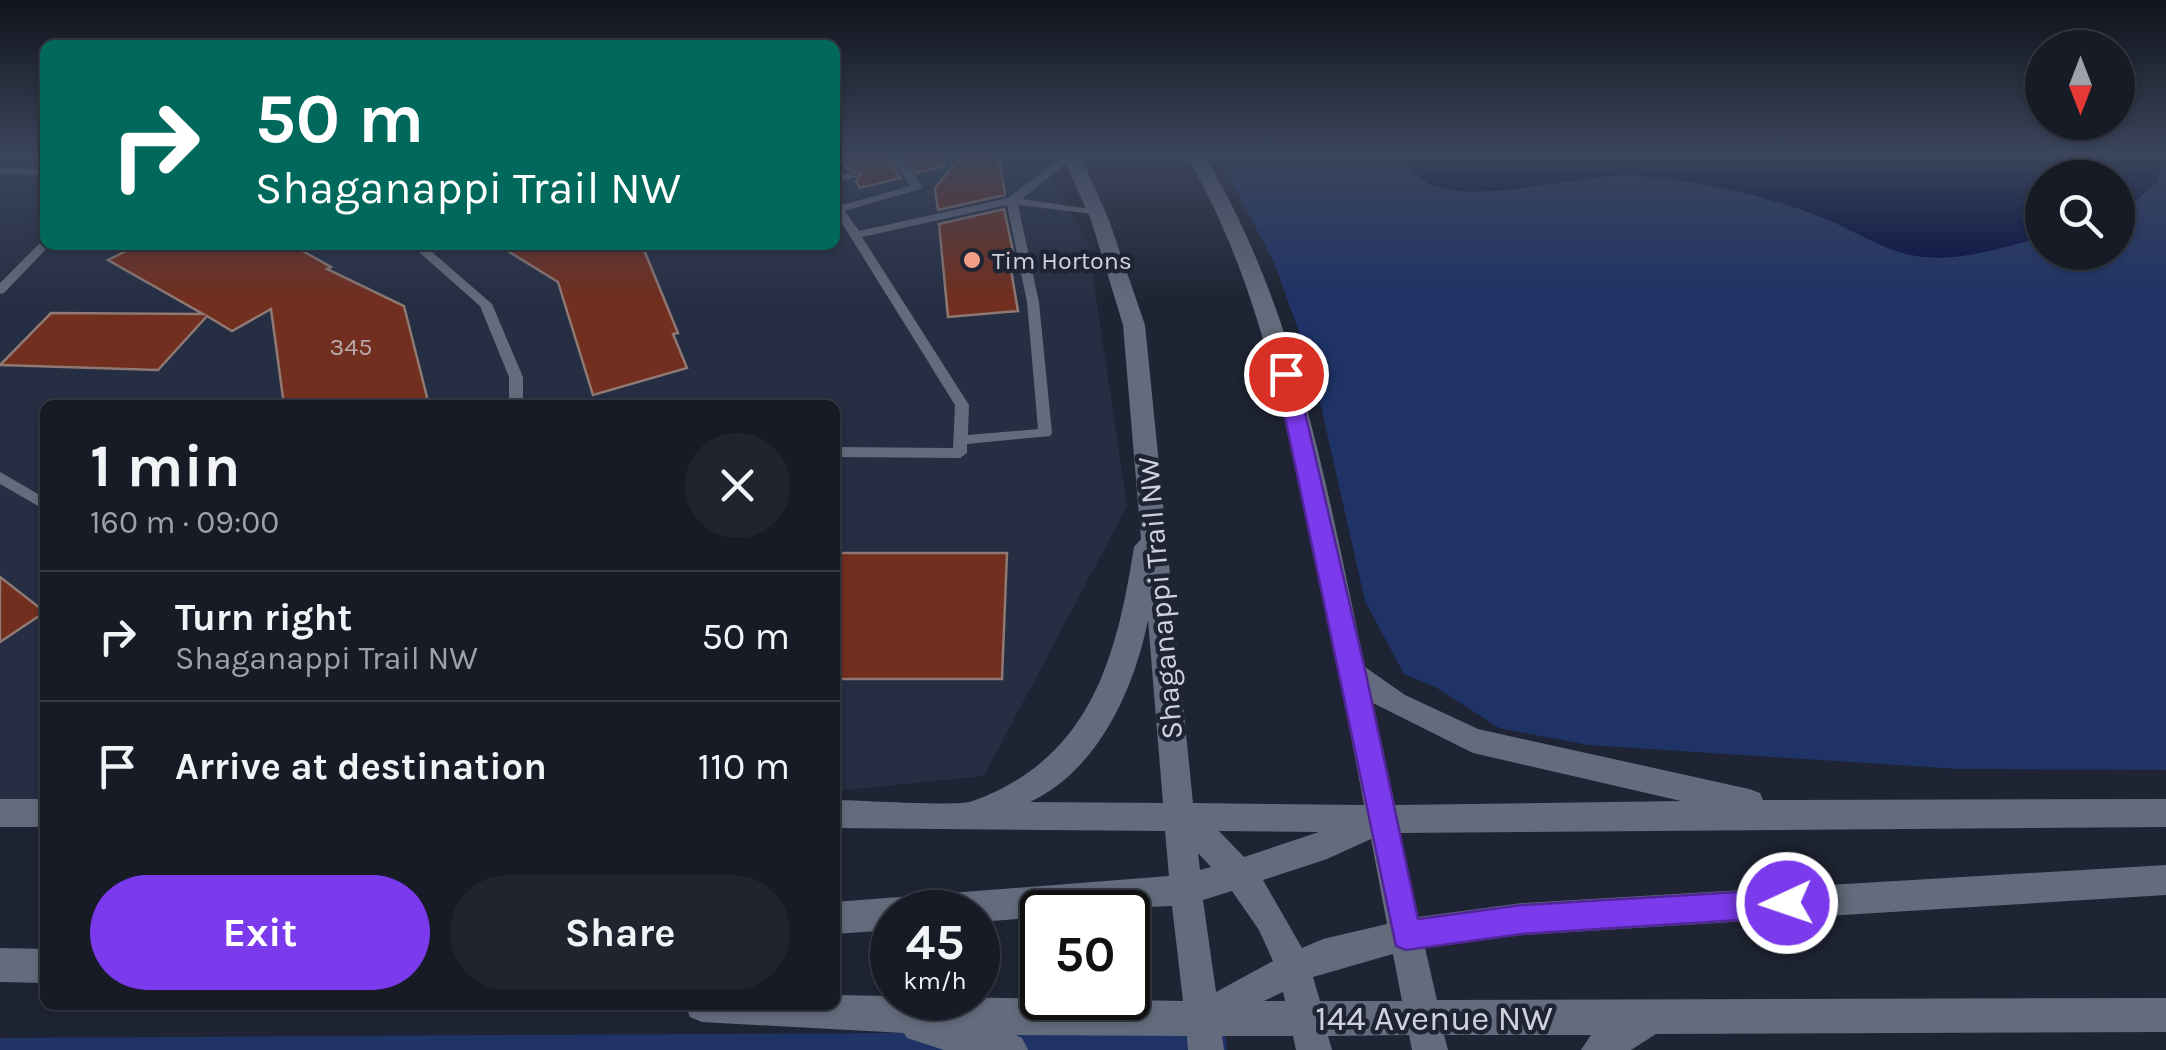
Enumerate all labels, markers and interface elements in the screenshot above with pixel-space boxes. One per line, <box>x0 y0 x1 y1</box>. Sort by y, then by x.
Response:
north arrow <box>2025 30 2135 140</box>
map controls <box>2025 30 2135 270</box>
text: 50 m <box>255 78 424 160</box>
icon: right <box>90 80 220 210</box>
button: search <box>2025 160 2135 270</box>
text: Shaganappi Trail NW <box>255 162 681 214</box>
place label: Tim Hortons <box>992 246 1132 275</box>
marker: Tim Hortons <box>961 249 983 271</box>
house number: 345 <box>330 332 372 361</box>
pin <box>1244 332 1329 417</box>
icon: arrive <box>1259 347 1314 402</box>
text: 1 min <box>90 431 241 501</box>
button: close <box>685 433 790 538</box>
street label: Shaganappi Trail NW <box>1130 455 1190 741</box>
text: 160 m · 09:00 <box>90 504 279 541</box>
text: Turn right <box>175 595 352 640</box>
icon: right <box>90 609 145 664</box>
text: 50 m <box>701 614 790 659</box>
text: Shaganappi Trail NW <box>175 640 478 677</box>
icon: arrive <box>90 739 145 794</box>
text: Arrive at destination <box>175 744 547 789</box>
text: 110 m <box>698 744 790 789</box>
position arrow <box>1735 851 1839 955</box>
button: Exit <box>90 875 430 990</box>
button: Share <box>450 875 790 990</box>
speed limit sign: 50 <box>1020 890 1150 1020</box>
text: 45 <box>906 913 964 972</box>
text: km/h <box>903 966 967 995</box>
street label: 144 Avenue NW <box>1315 998 1553 1039</box>

